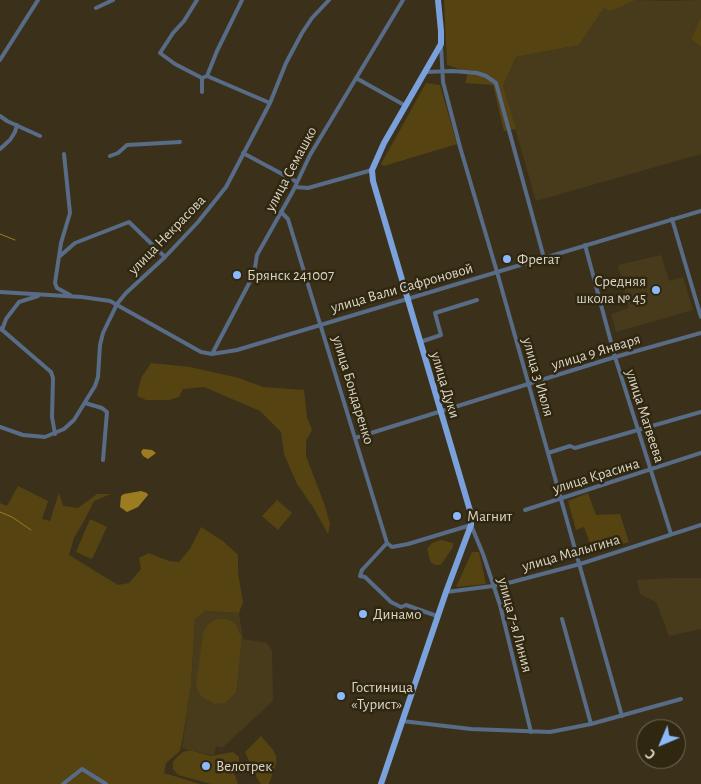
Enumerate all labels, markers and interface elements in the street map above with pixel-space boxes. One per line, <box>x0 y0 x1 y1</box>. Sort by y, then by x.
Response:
street label: улица Семашко <box>261 123 321 215</box>
street label: улица Некрасова <box>124 191 210 279</box>
place label: Фрегат <box>517 250 560 268</box>
marker: Фрегат <box>501 253 513 265</box>
street label: улица Вали Сафроновой <box>329 259 475 317</box>
place label: Брянск 241007 <box>247 266 334 284</box>
marker: Брянск 241007 <box>231 269 243 281</box>
place label: Средняя школа № 45 <box>576 272 646 307</box>
marker: Средняя школа № 45 <box>650 284 662 296</box>
street label: улица 9 Января <box>549 330 643 374</box>
street label: улица Бондаренко <box>328 334 378 446</box>
street label: улица 3 Июля <box>518 336 558 418</box>
street label: улица Дуки <box>426 349 464 421</box>
street label: улица Матвеева <box>621 367 669 465</box>
street label: улица Красина <box>550 454 642 498</box>
place label: Магнит <box>467 507 512 525</box>
marker: Магнит <box>451 510 463 522</box>
street label: улица Малыгина <box>520 530 622 576</box>
street label: улица 7-я Линия <box>494 576 536 674</box>
place label: Динамо <box>373 605 422 623</box>
marker: Динамо <box>357 608 369 620</box>
place label: Гостиница «Турист» <box>351 678 413 713</box>
marker: Гостиница «Турист» <box>335 690 347 702</box>
north arrow <box>636 719 686 769</box>
text: С <box>643 746 659 762</box>
place label: Велотрек <box>216 757 272 775</box>
marker: Велотрек <box>200 760 212 772</box>

